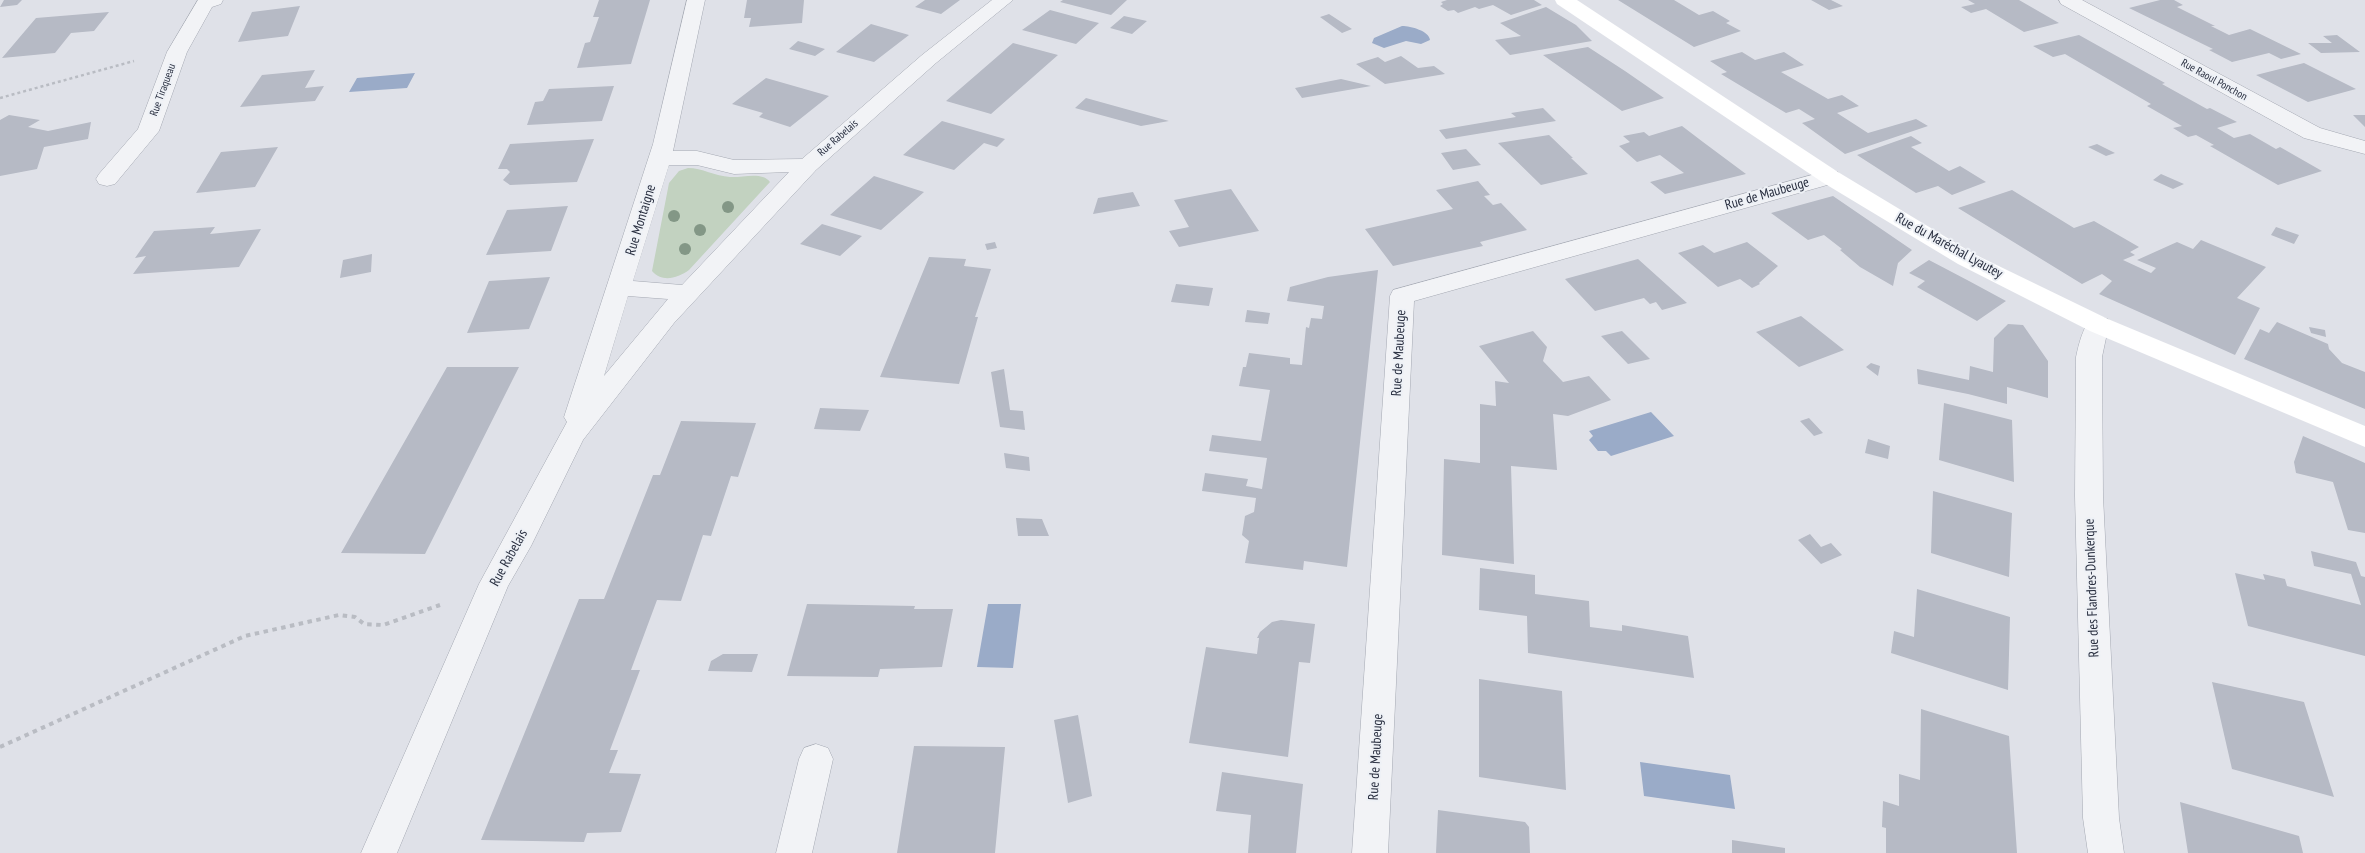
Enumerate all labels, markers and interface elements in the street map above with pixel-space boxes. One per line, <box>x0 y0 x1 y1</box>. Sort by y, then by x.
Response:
street label: Rue Raoul Ponchon <box>2179 56 2249 104</box>
street label: Rue Tiraqueau <box>147 62 179 118</box>
street label: Rue Rabelais <box>815 117 861 159</box>
street label: Rue de Maubeuge <box>1723 174 1811 214</box>
street label: Rue Montaigne <box>622 183 660 257</box>
street label: Rue du Maréchal Lyautey <box>1893 210 2005 282</box>
street label: Rue de Maubeuge <box>1388 309 1410 397</box>
street label: Rue des Flandres-Dunkerque <box>2081 518 2103 658</box>
street label: Rue Rabelais <box>487 527 531 589</box>
street label: Rue de Maubeuge <box>1365 713 1387 801</box>

